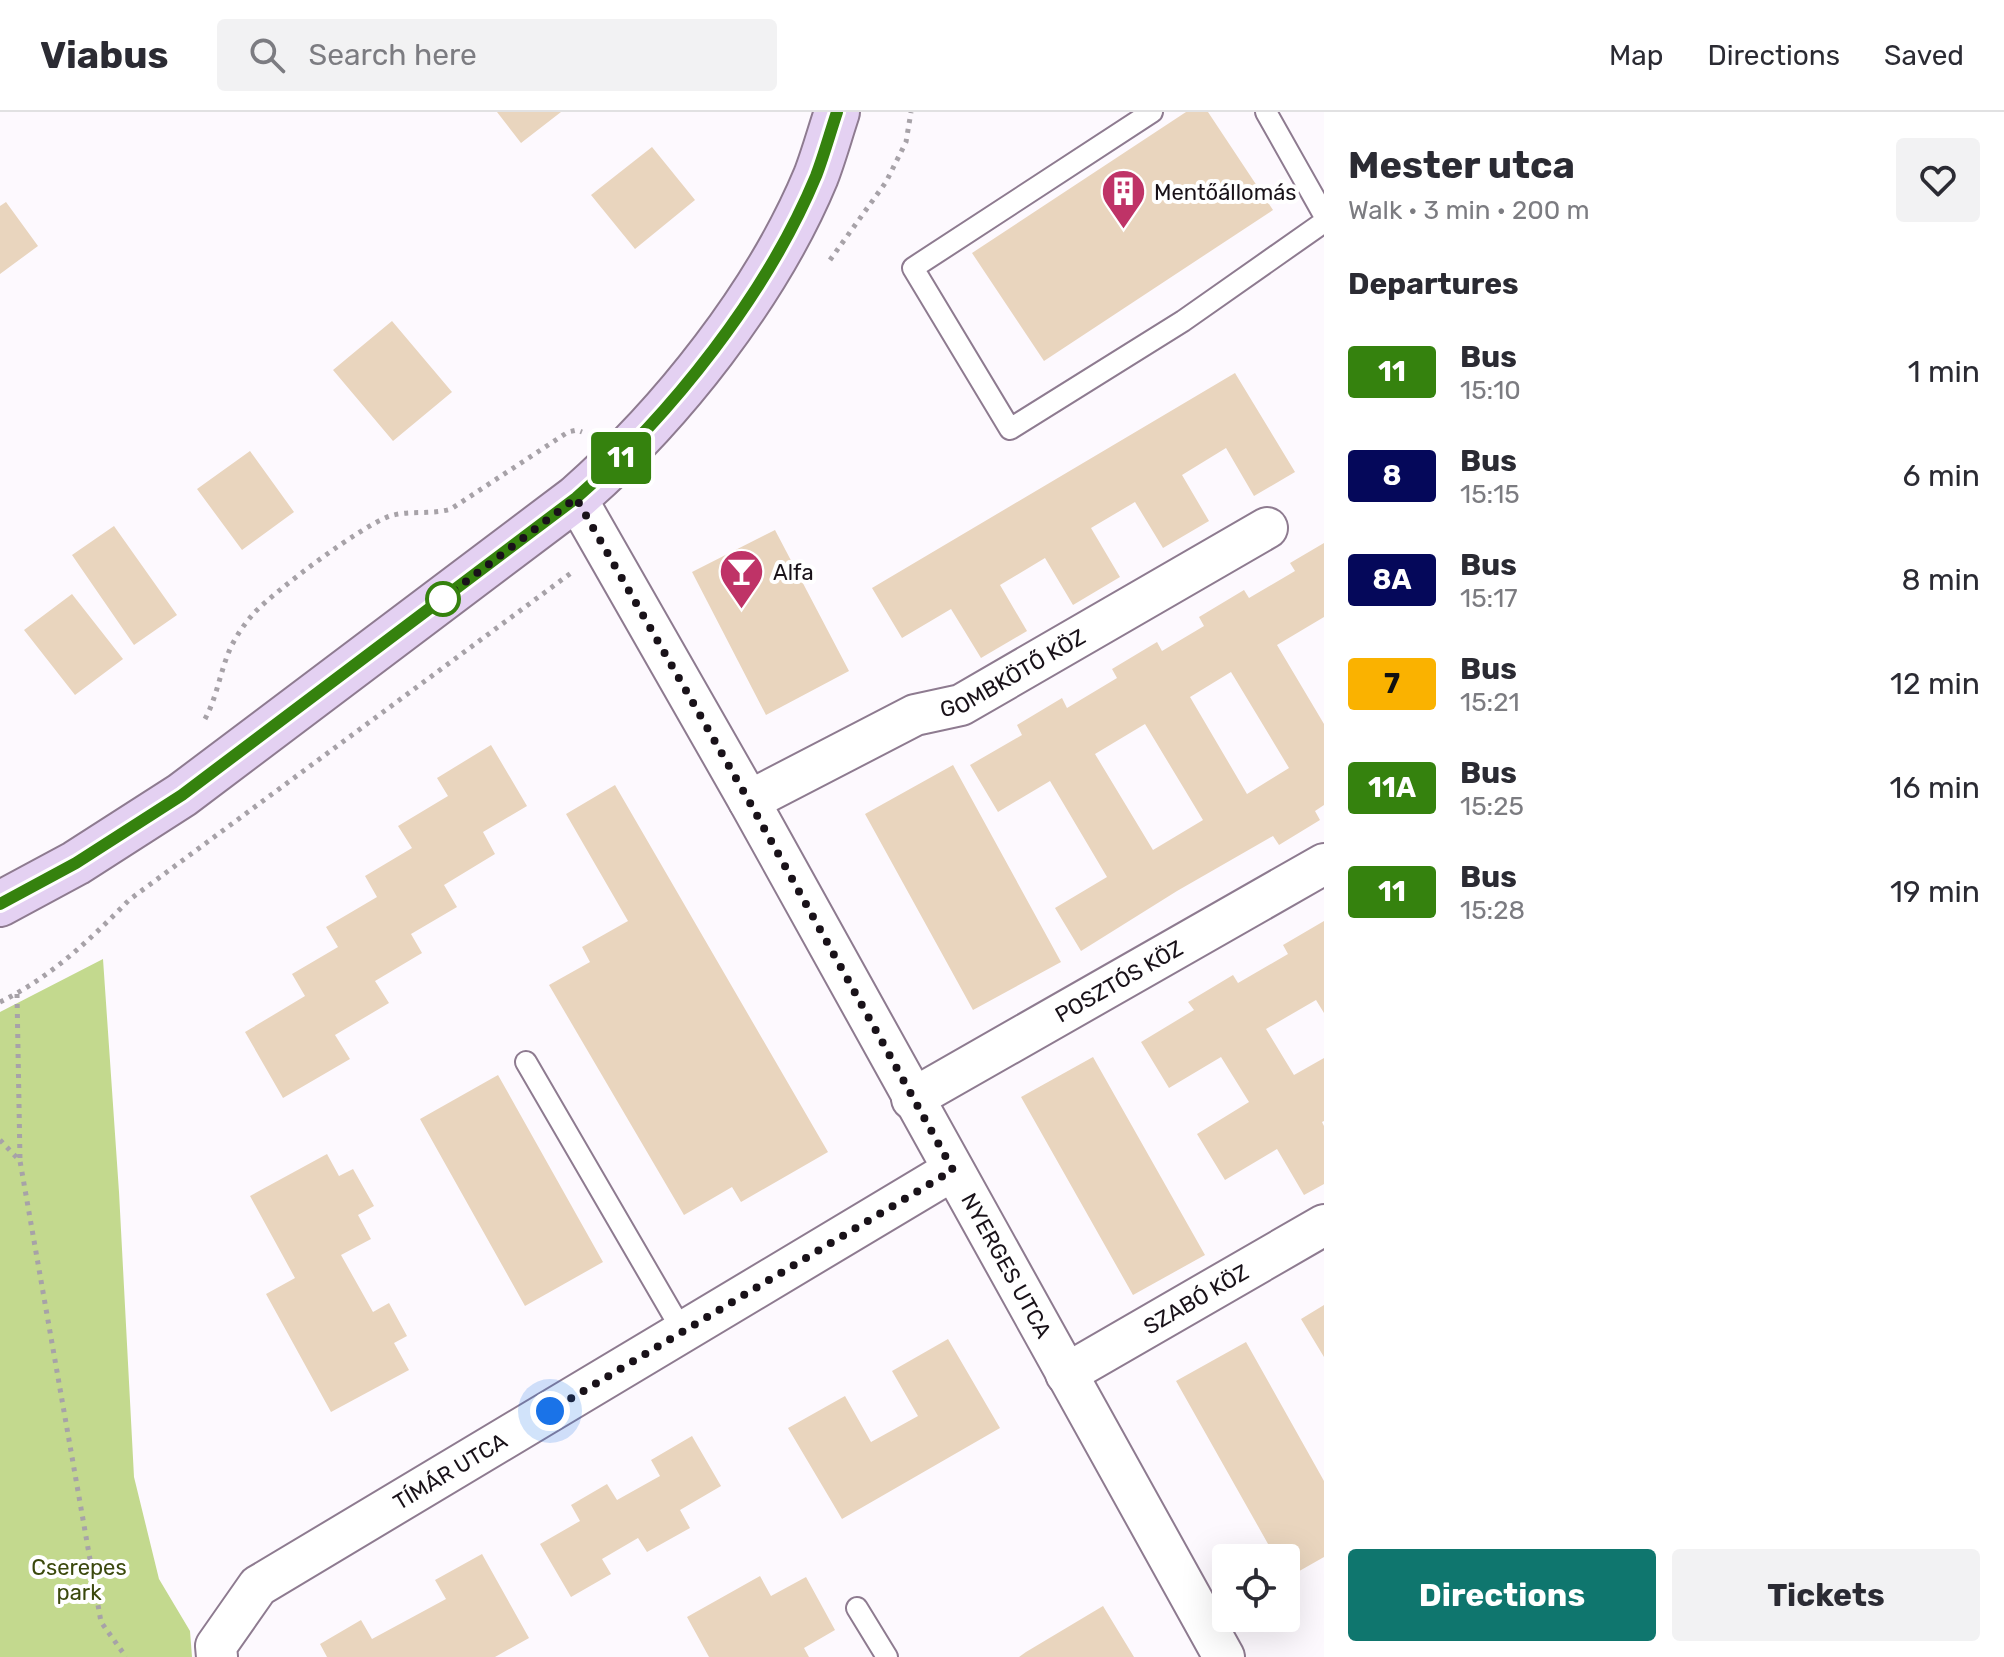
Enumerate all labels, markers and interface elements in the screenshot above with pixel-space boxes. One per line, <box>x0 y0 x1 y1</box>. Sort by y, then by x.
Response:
search box <box>217 19 777 91</box>
text: Viabus <box>40 32 169 78</box>
icon: search <box>245 33 289 77</box>
text: Search here <box>309 37 477 73</box>
text: Map <box>1609 39 1663 72</box>
text: Directions <box>1707 39 1840 72</box>
text: Saved <box>1884 39 1964 72</box>
button: heart <box>1896 138 1980 222</box>
text: Mester utca <box>1348 142 1575 188</box>
building icon: Mentőállomás <box>1099 168 1147 231</box>
place label: Mentőállomás <box>1154 179 1297 206</box>
text: Walk · 3 min · 200 m <box>1348 195 1590 226</box>
text: Departures <box>1348 266 1519 302</box>
text: Bus <box>1460 339 1517 375</box>
text: 1 min <box>1908 354 1980 390</box>
text: 11 <box>1378 355 1406 388</box>
text: 15:10 <box>1460 375 1521 406</box>
line badge: 11 <box>585 432 657 484</box>
text: 11 <box>607 441 635 474</box>
text: Bus <box>1460 443 1517 479</box>
text: 6 min <box>1902 458 1980 494</box>
text: 8 <box>1383 459 1401 492</box>
text: 15:15 <box>1460 479 1520 510</box>
text: Bus <box>1460 547 1517 583</box>
bar icon: Alfa <box>718 548 766 611</box>
place label: Alfa <box>773 559 814 586</box>
text: 8 min <box>1901 562 1980 598</box>
text: 8A <box>1372 563 1412 596</box>
unlabelled marker <box>426 582 460 616</box>
text: 15:17 <box>1460 583 1518 614</box>
street label: GOMBKÖTŐ KÖZ <box>938 623 1090 723</box>
text: Bus <box>1460 651 1517 687</box>
text: 12 min <box>1890 666 1980 702</box>
text: 7 <box>1384 667 1400 700</box>
text: 15:21 <box>1460 687 1520 718</box>
text: Bus <box>1460 755 1517 791</box>
text: 16 min <box>1890 770 1980 806</box>
text: 11A <box>1368 771 1416 804</box>
text: 15:25 <box>1460 791 1524 822</box>
text: Bus <box>1460 859 1517 895</box>
text: 19 min <box>1890 874 1980 910</box>
text: 11 <box>1378 875 1406 908</box>
text: 15:28 <box>1460 895 1525 926</box>
street label: POSZTÓS KÖZ <box>1050 934 1187 1028</box>
street label: NYERGES UTCA <box>956 1188 1058 1343</box>
street label: SZABÓ KÖZ <box>1138 1258 1253 1340</box>
your location <box>530 1391 570 1431</box>
street label: TÍMÁR UTCA <box>388 1427 512 1516</box>
map controls <box>1212 1544 1300 1632</box>
button: locate <box>1212 1544 1300 1632</box>
button: Directions <box>1348 1549 1656 1641</box>
button: Tickets <box>1672 1549 1980 1641</box>
park label: Cserepes park <box>31 1554 127 1606</box>

